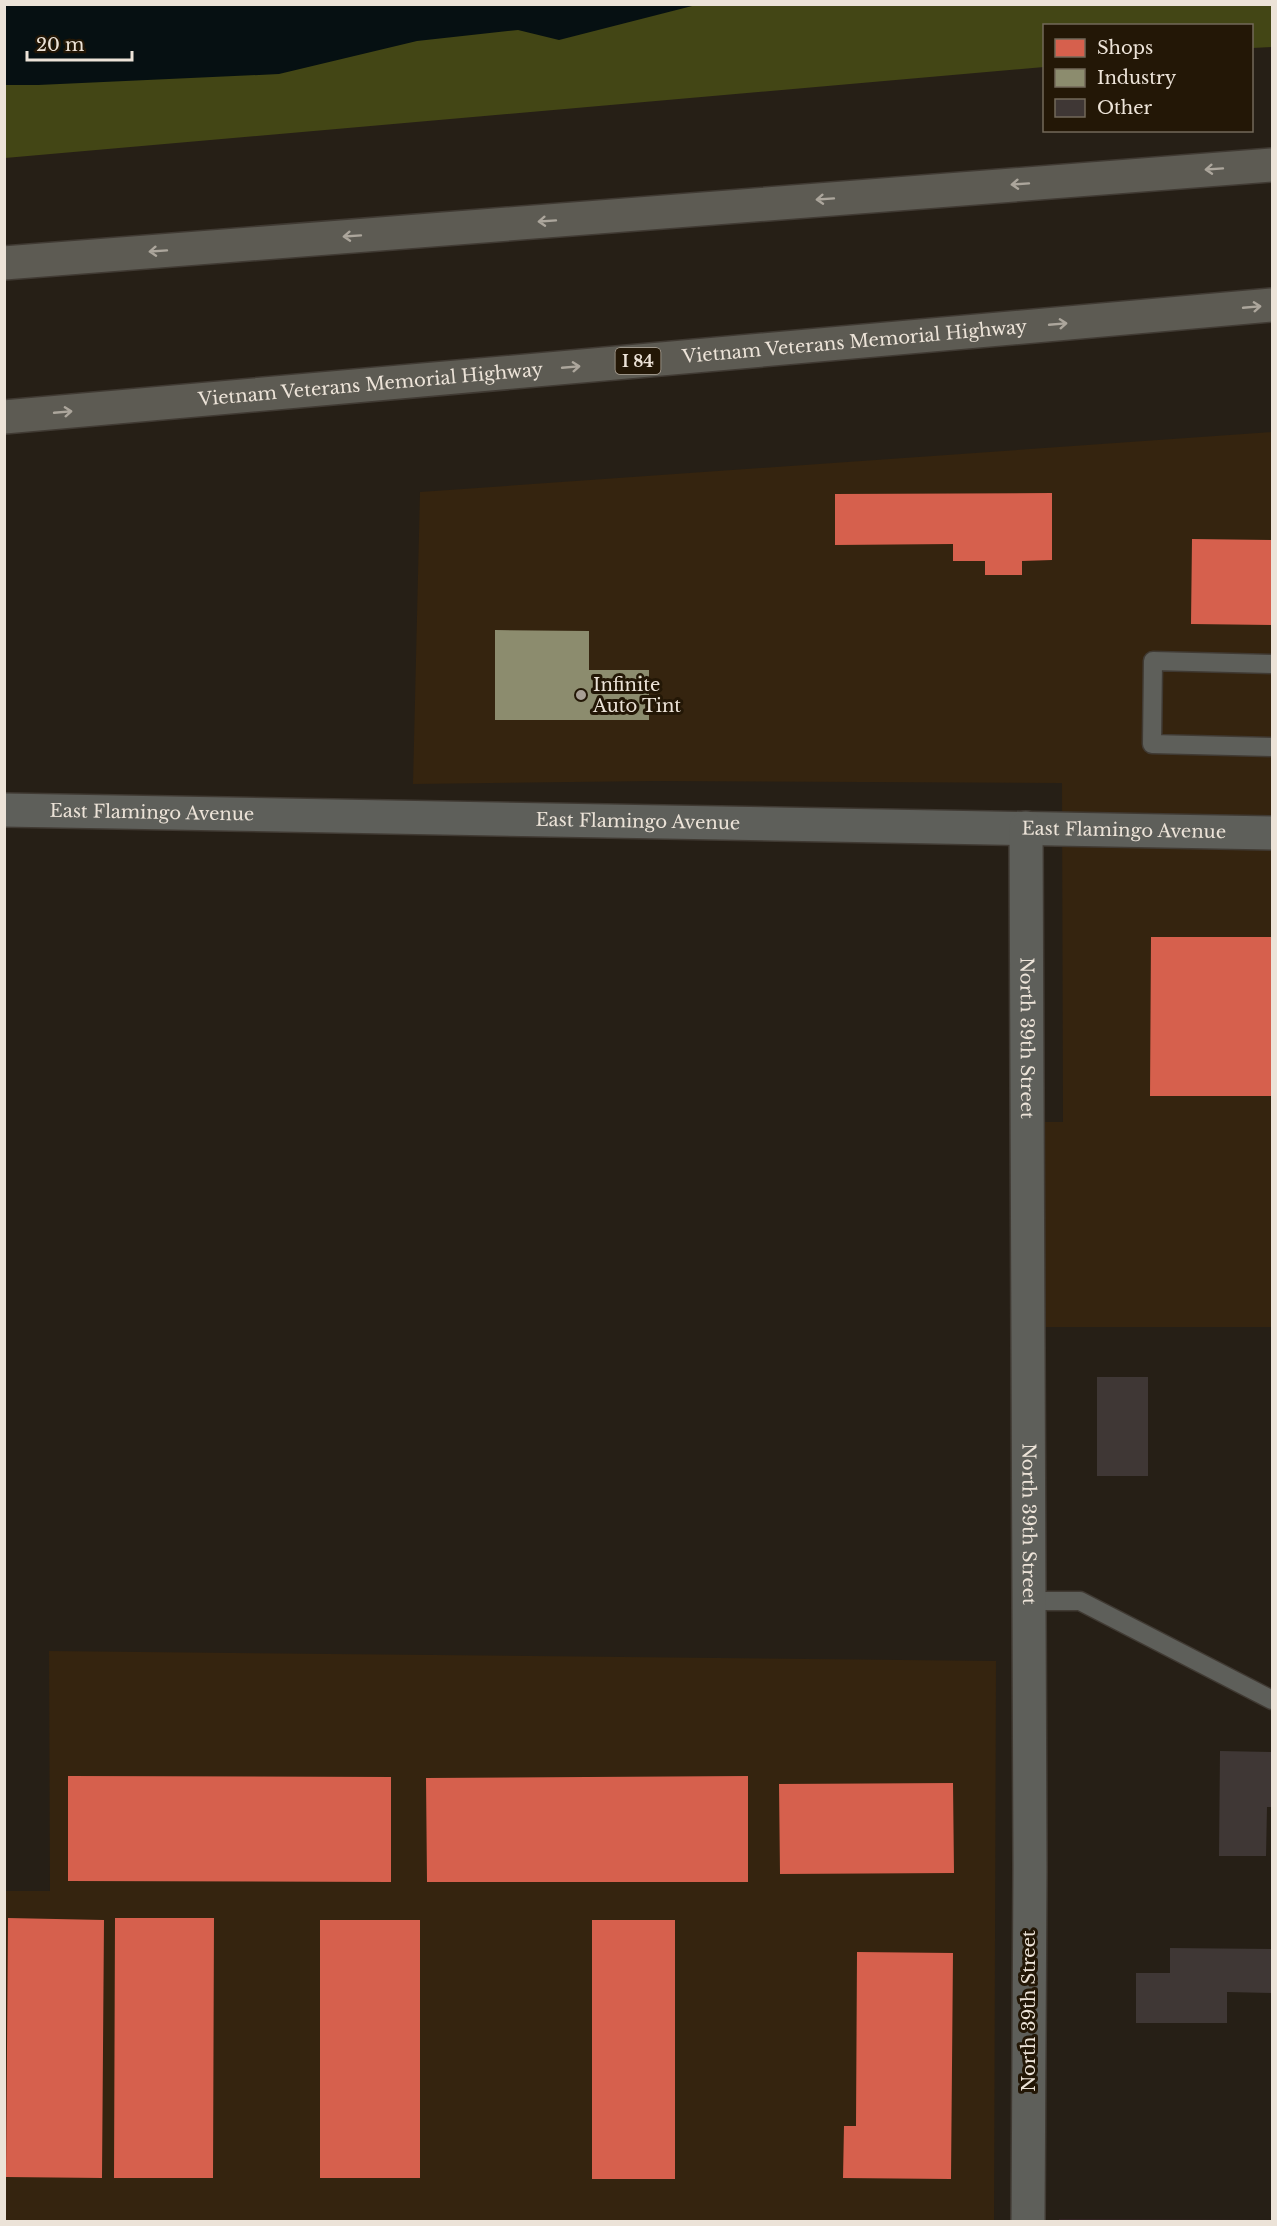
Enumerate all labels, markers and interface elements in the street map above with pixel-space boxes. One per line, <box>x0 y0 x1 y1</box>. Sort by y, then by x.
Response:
scale bar <box>27 24 132 62</box>
legend <box>1043 24 1253 132</box>
text: 20 m <box>36 34 84 56</box>
text: Shops <box>1097 37 1153 59</box>
text: Industry <box>1097 67 1177 89</box>
text: Other <box>1097 97 1153 119</box>
one-way arrow <box>1205 164 1225 175</box>
one-way arrow <box>1010 179 1030 190</box>
one-way arrow <box>816 194 836 205</box>
one-way arrow <box>537 216 557 227</box>
one-way arrow <box>343 231 363 242</box>
one-way arrow <box>148 246 168 257</box>
one-way arrow <box>1242 301 1262 312</box>
street label: Vietnam Veterans Memorial Highway <box>680 316 1029 368</box>
one-way arrow <box>1047 318 1067 329</box>
road number: I 84 <box>616 348 660 374</box>
street label: Vietnam Veterans Memorial Highway <box>196 358 544 411</box>
one-way arrow <box>560 361 580 372</box>
one-way arrow <box>52 406 72 417</box>
place label: Infinite Auto Tint <box>592 674 681 717</box>
marker: Infinite Auto Tint <box>574 688 588 702</box>
street label: East Flamingo Avenue <box>50 800 254 826</box>
street label: East Flamingo Avenue <box>535 809 740 834</box>
street label: East Flamingo Avenue <box>1021 817 1226 843</box>
street label: North 39th Street <box>1015 957 1038 1119</box>
street label: North 39th Street <box>1017 1443 1040 1605</box>
street label: North 39th Street <box>1018 1930 1040 2092</box>

